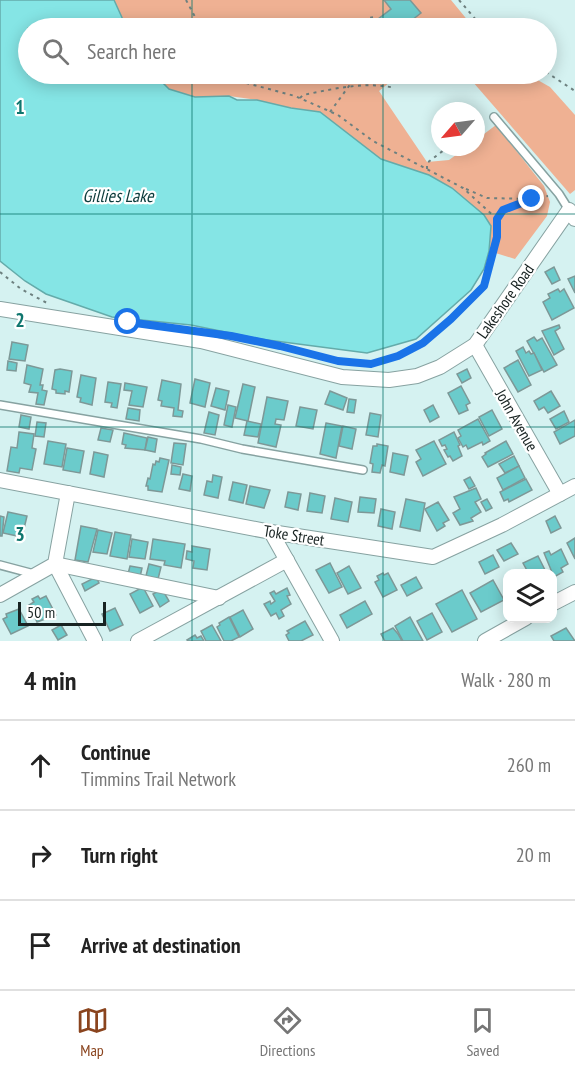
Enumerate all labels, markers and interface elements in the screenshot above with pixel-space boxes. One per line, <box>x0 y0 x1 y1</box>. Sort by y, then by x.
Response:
search box <box>18 18 557 84</box>
icon: search <box>39 35 72 68</box>
text: Search here <box>87 37 176 65</box>
text: 1 <box>15 94 25 120</box>
north arrow <box>431 102 485 156</box>
water label: Gillies Lake <box>82 184 155 207</box>
route end <box>518 185 544 211</box>
street label: Lakeshore Road <box>472 260 538 342</box>
text: 2 <box>15 307 25 333</box>
route start <box>114 308 140 334</box>
street label: John Avenue <box>491 385 543 455</box>
street label: Toke Street <box>262 520 327 550</box>
text: 3 <box>15 521 25 547</box>
map controls <box>503 569 557 623</box>
button: layers <box>503 569 557 623</box>
scale bar <box>18 599 106 626</box>
text: 50 m <box>27 602 55 622</box>
text: 4 min <box>24 664 77 697</box>
text: Walk · 280 m <box>461 667 551 693</box>
text: Continue <box>81 738 151 766</box>
icon: ahead <box>24 749 57 782</box>
text: 260 m <box>507 752 551 778</box>
text: Timmins Trail Network <box>81 766 236 792</box>
icon: right <box>24 839 57 872</box>
text: Turn right <box>81 841 158 869</box>
text: 20 m <box>516 842 551 868</box>
icon: arrive <box>24 929 57 962</box>
text: Arrive at destination <box>81 931 241 959</box>
tab: Map <box>76 1004 109 1060</box>
tab: Directions <box>260 1004 315 1060</box>
tab: Saved <box>466 1004 499 1060</box>

